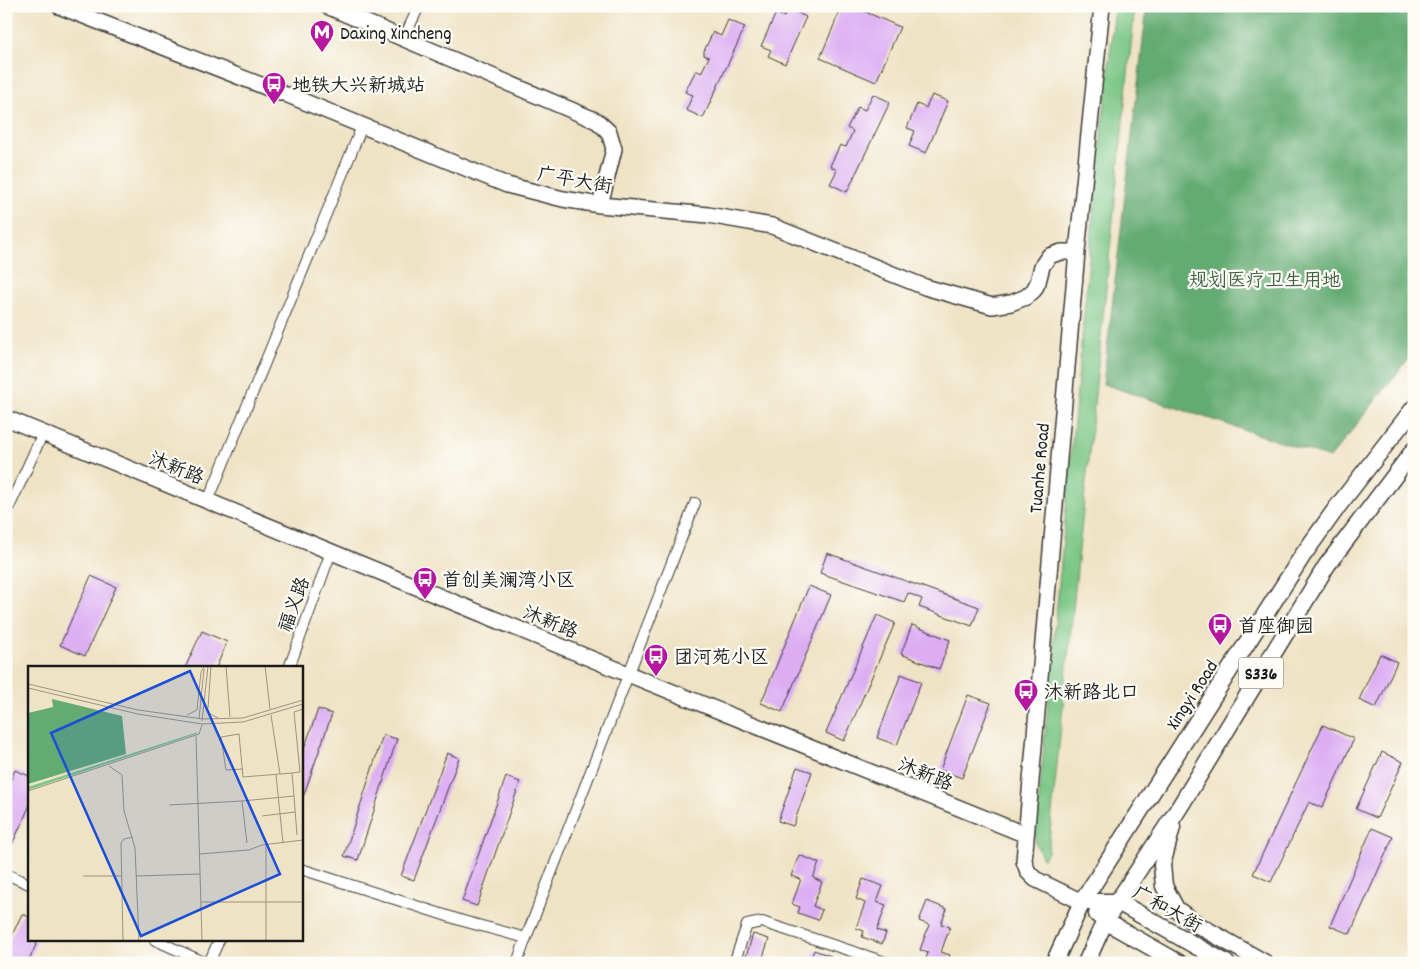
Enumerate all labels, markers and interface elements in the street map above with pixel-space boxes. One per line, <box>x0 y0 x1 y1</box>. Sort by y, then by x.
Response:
metro station icon: Daxing Xincheng <box>309 19 335 53</box>
place label: Daxing Xincheng <box>340 22 451 49</box>
bus stop icon: 地铁大兴新城站 <box>261 71 287 105</box>
place label: 地铁大兴新城站 <box>292 74 425 101</box>
street label: 广平大街 <box>535 163 614 202</box>
park label: 规划医疗卫生用地 <box>1189 269 1341 296</box>
street label: Tuanhe Road <box>1024 422 1059 515</box>
street label: 沐新路 <box>144 447 207 493</box>
bus stop icon: 首创美澜湾小区 <box>412 566 438 600</box>
place label: 首创美澜湾小区 <box>442 569 575 596</box>
street label: 福义路 <box>274 574 319 637</box>
street label: 沐新路 <box>518 601 581 647</box>
bus stop icon: 首座御园 <box>1207 612 1233 646</box>
place label: 首座御园 <box>1238 615 1314 642</box>
bus stop icon: 团河苑小区 <box>643 643 669 677</box>
place label: 团河苑小区 <box>674 646 769 673</box>
street label: Xingyi Road <box>1161 656 1227 736</box>
road number: S336 <box>1238 658 1284 688</box>
inset map <box>28 666 302 942</box>
bus stop icon: 沐新路北口 <box>1013 678 1039 712</box>
place label: 沐新路北口 <box>1044 681 1139 708</box>
street label: 沐新路 <box>893 753 956 799</box>
street label: 广和大街 <box>1127 881 1206 941</box>

